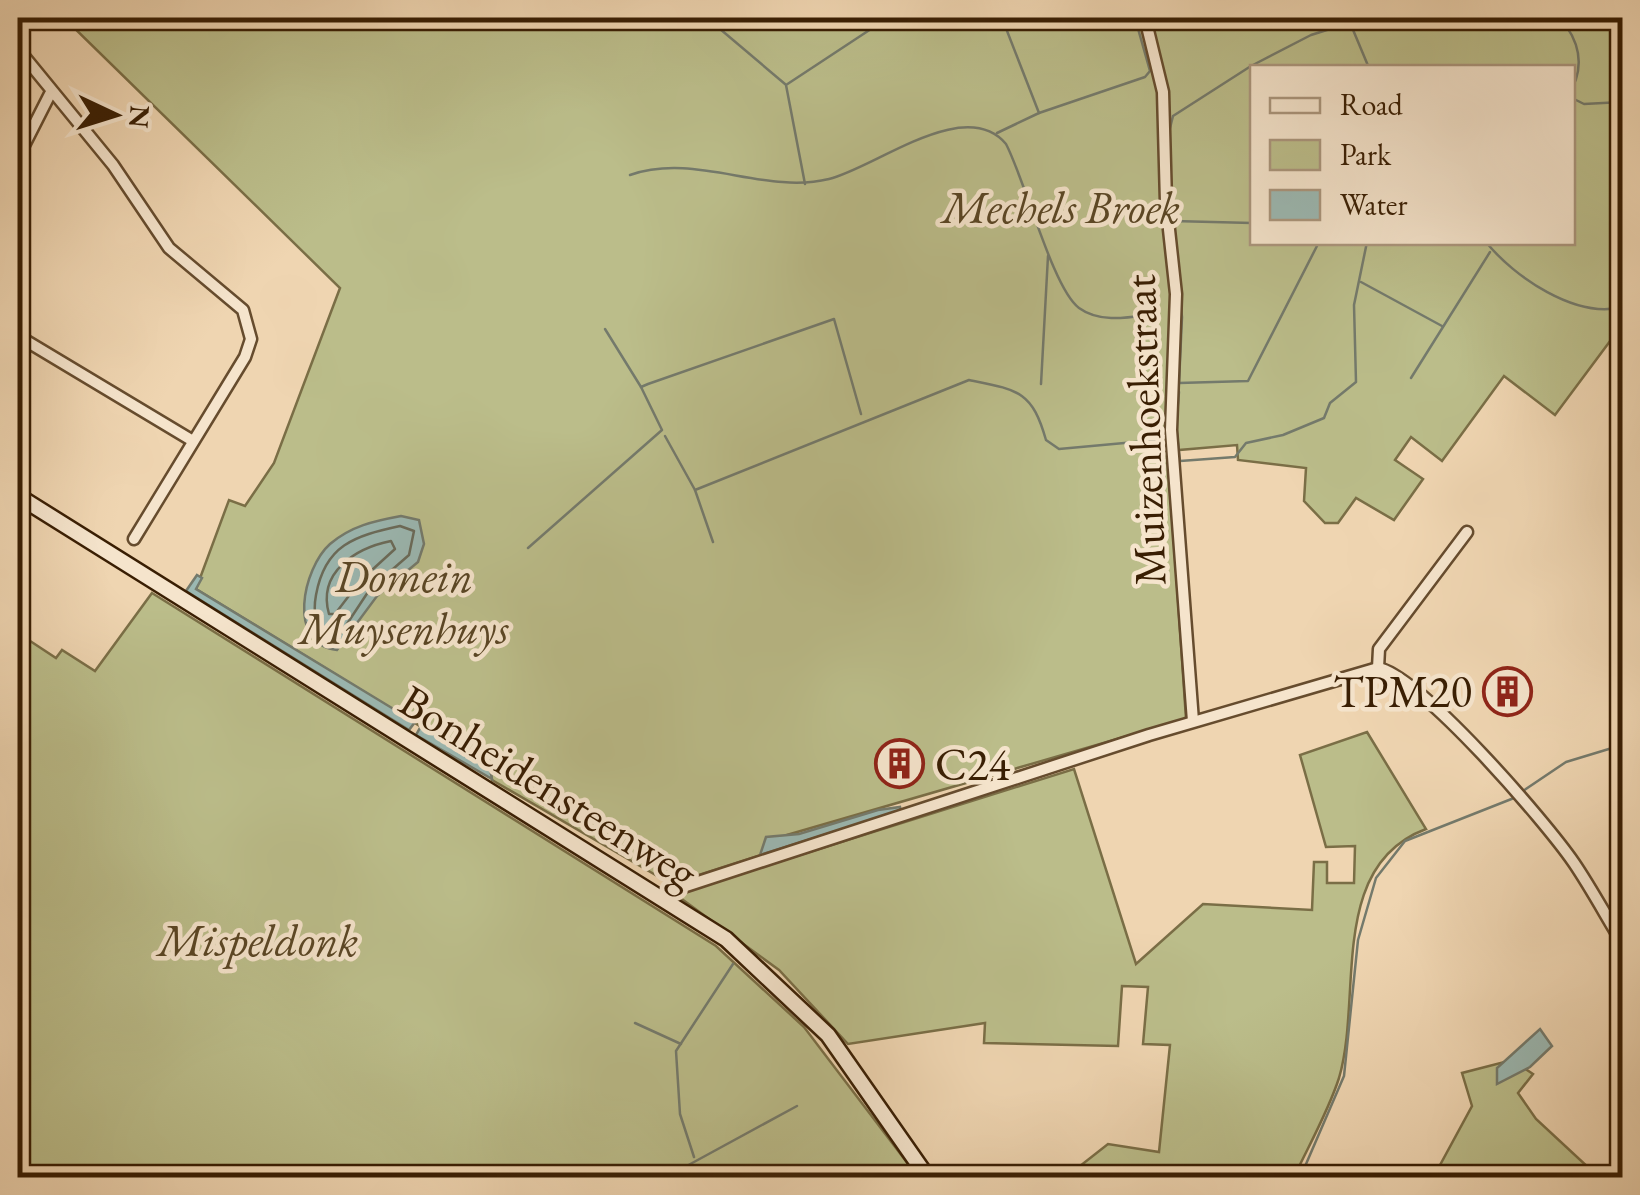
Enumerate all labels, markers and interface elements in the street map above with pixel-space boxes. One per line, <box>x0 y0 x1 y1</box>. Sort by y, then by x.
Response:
north arrow <box>65 65 165 165</box>
legend <box>1250 65 1575 245</box>
text: Road <box>1340 85 1404 124</box>
text: N <box>121 104 159 130</box>
text: Park <box>1340 135 1392 174</box>
park label: Mechels Broek <box>939 178 1180 236</box>
text: Water <box>1340 185 1408 224</box>
street label: Muizenhoekstraat <box>1110 273 1178 587</box>
park label: Domein Muysenhuys <box>296 547 509 657</box>
place label: TPM20 <box>1333 662 1472 720</box>
building icon: TPM20 <box>1481 665 1533 717</box>
street label: Bonheidensteenweg <box>389 671 709 901</box>
place label: C24 <box>935 735 1011 793</box>
building icon: C24 <box>874 738 926 790</box>
park label: Mispeldonk <box>155 911 358 969</box>

